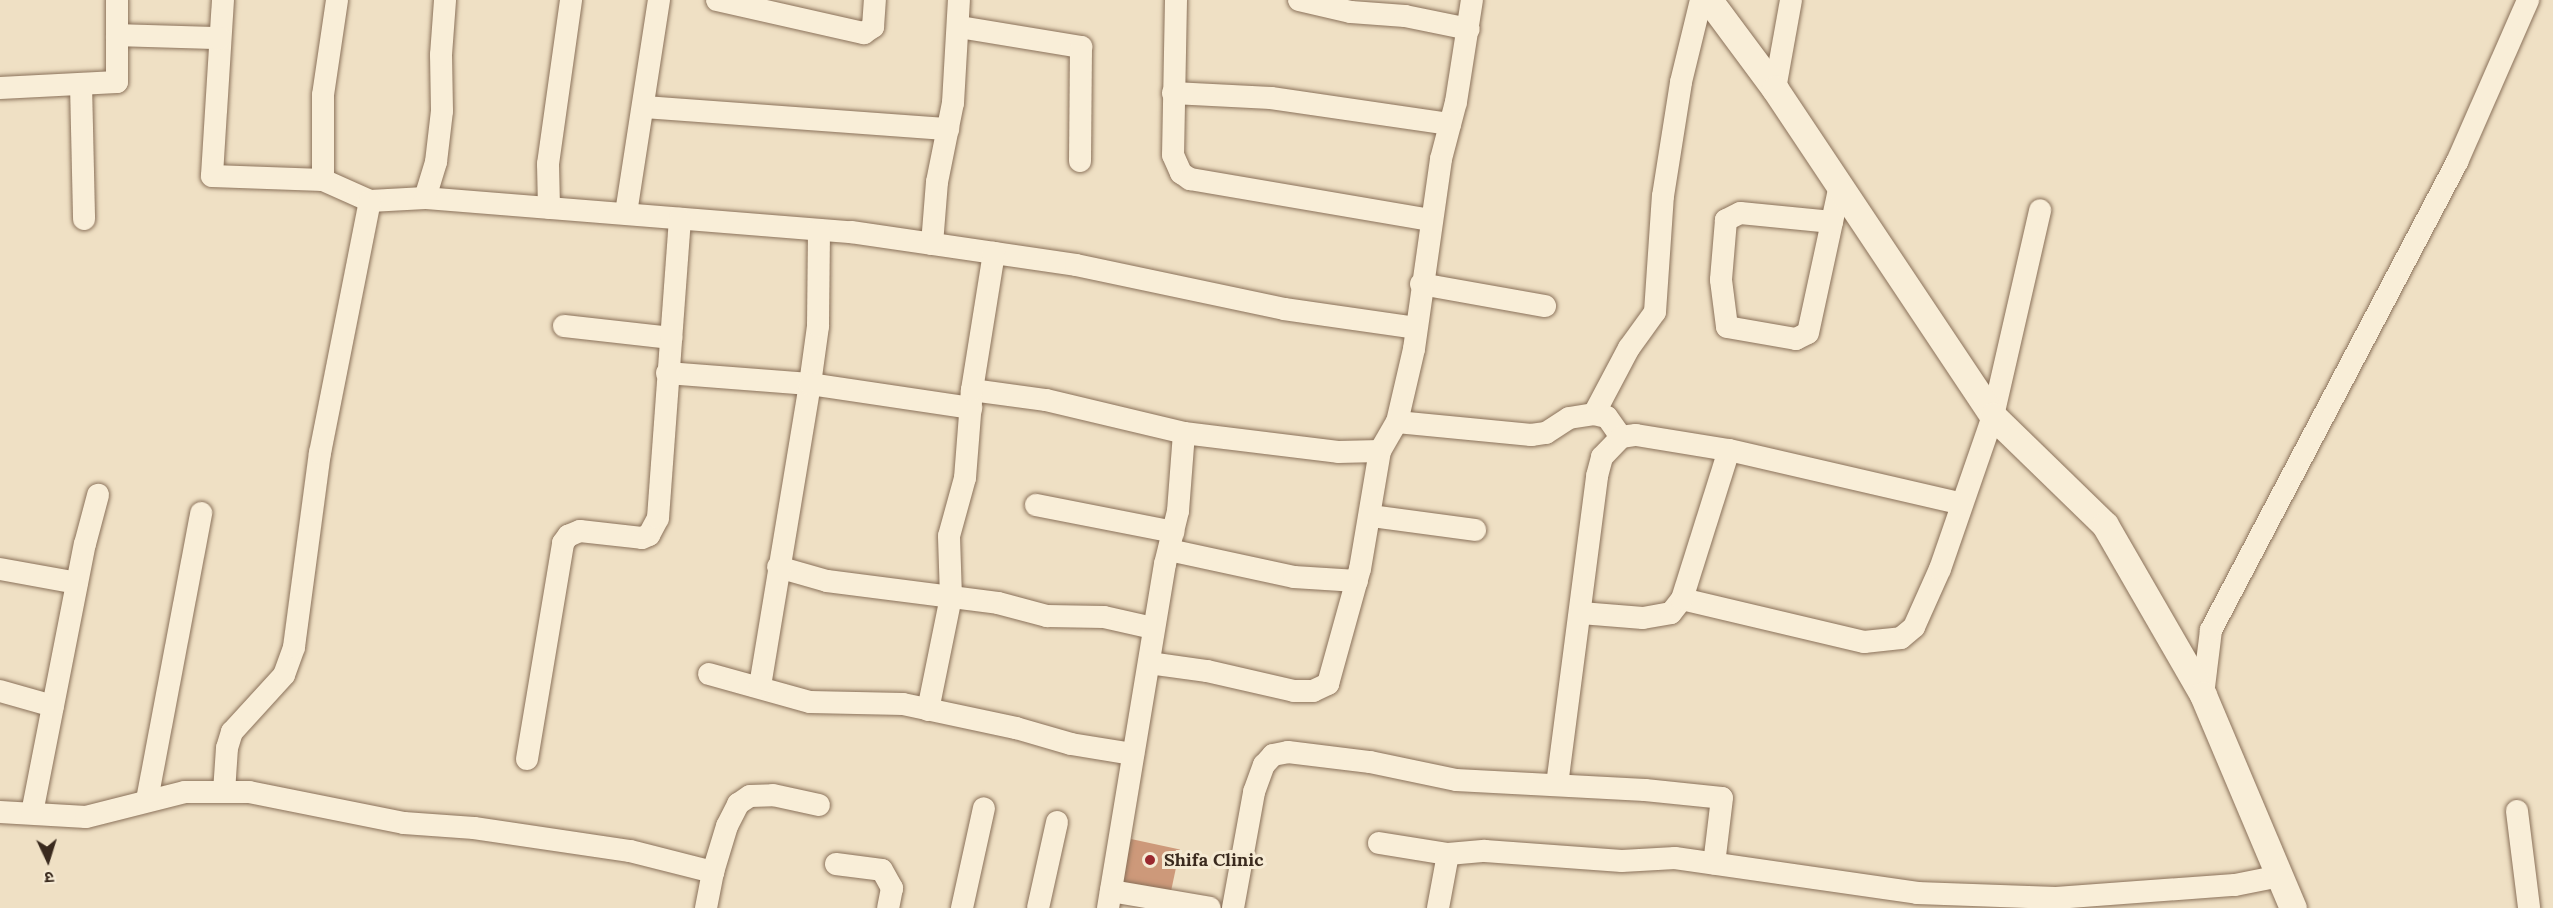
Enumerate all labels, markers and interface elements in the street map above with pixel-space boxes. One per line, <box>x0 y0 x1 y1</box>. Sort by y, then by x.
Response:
north arrow <box>18 830 78 890</box>
place label: Shifa Clinic <box>1164 849 1264 871</box>
marker: Shifa Clinic <box>1141 851 1159 869</box>
text: उ <box>44 868 55 888</box>

